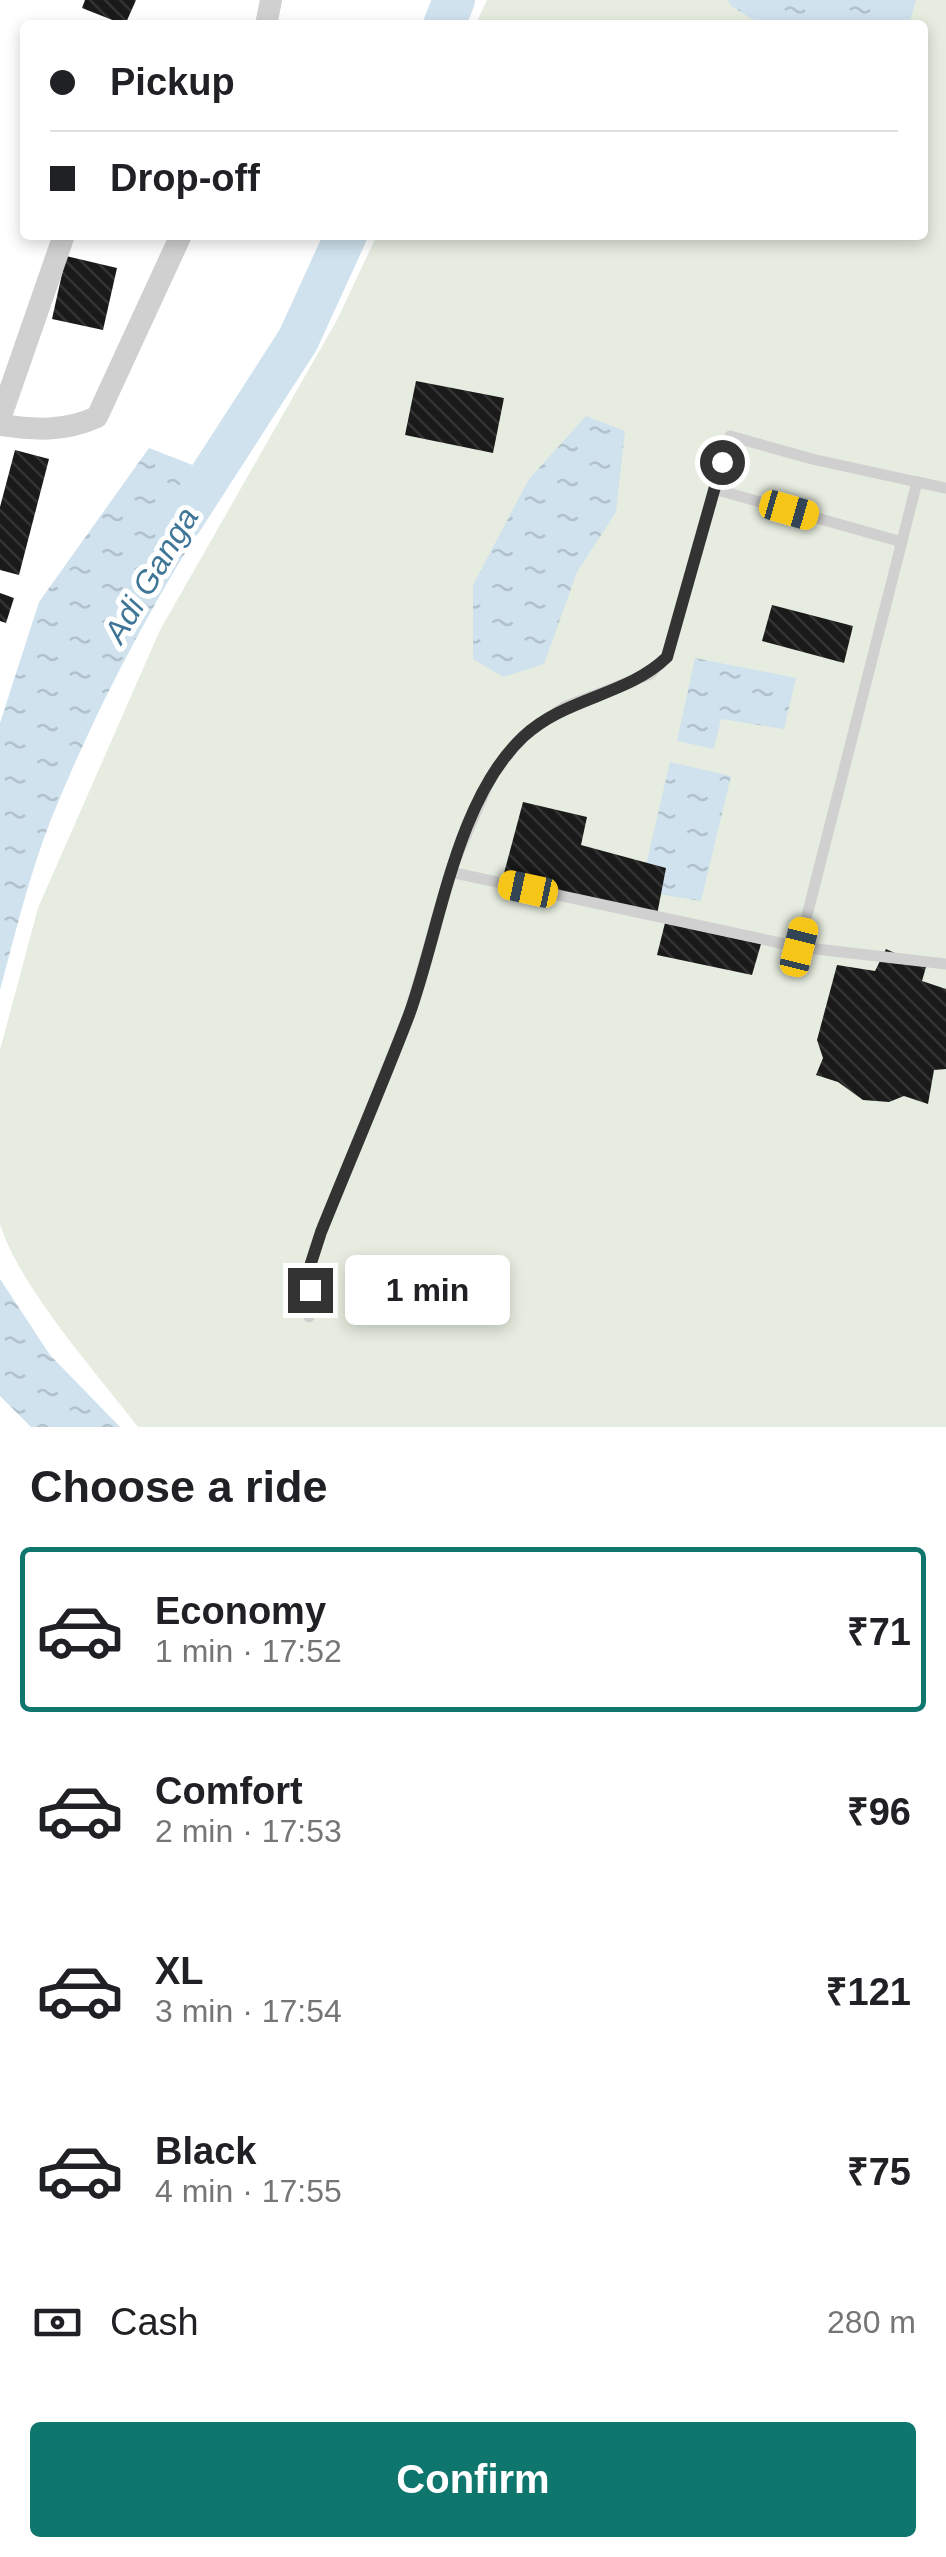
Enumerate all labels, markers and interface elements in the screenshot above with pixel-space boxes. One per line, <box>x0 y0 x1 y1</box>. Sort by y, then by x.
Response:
text: Pickup <box>110 61 235 103</box>
text: Drop-off <box>110 157 260 199</box>
route start <box>700 440 745 485</box>
car <box>756 487 822 533</box>
water label: Adi Ganga <box>96 501 205 651</box>
car <box>496 868 560 910</box>
car <box>777 914 821 980</box>
callout: 1 min <box>345 1255 510 1325</box>
route end <box>288 1268 333 1313</box>
text: 1 min <box>386 1272 469 1308</box>
text: Choose a ride <box>30 1461 328 1512</box>
icon: car <box>35 1585 125 1675</box>
text: Economy <box>155 1590 326 1632</box>
text: ₹71 <box>847 1611 911 1653</box>
text: 1 min · 17:52 <box>155 1633 342 1669</box>
icon: car <box>35 1765 125 1855</box>
text: Comfort <box>155 1770 303 1812</box>
text: ₹96 <box>847 1791 911 1833</box>
text: 2 min · 17:53 <box>155 1813 342 1849</box>
icon: car <box>35 1945 125 2035</box>
text: XL <box>155 1950 204 1992</box>
text: ₹121 <box>826 1971 911 2013</box>
text: 3 min · 17:54 <box>155 1993 342 2029</box>
icon: car <box>35 2125 125 2215</box>
text: Black <box>155 2130 256 2172</box>
text: ₹75 <box>847 2151 911 2193</box>
text: 4 min · 17:55 <box>155 2173 342 2209</box>
icon: cash <box>30 2295 85 2350</box>
text: Cash <box>110 2301 199 2343</box>
text: 280 m <box>827 2304 916 2340</box>
button: Confirm <box>30 2422 916 2537</box>

